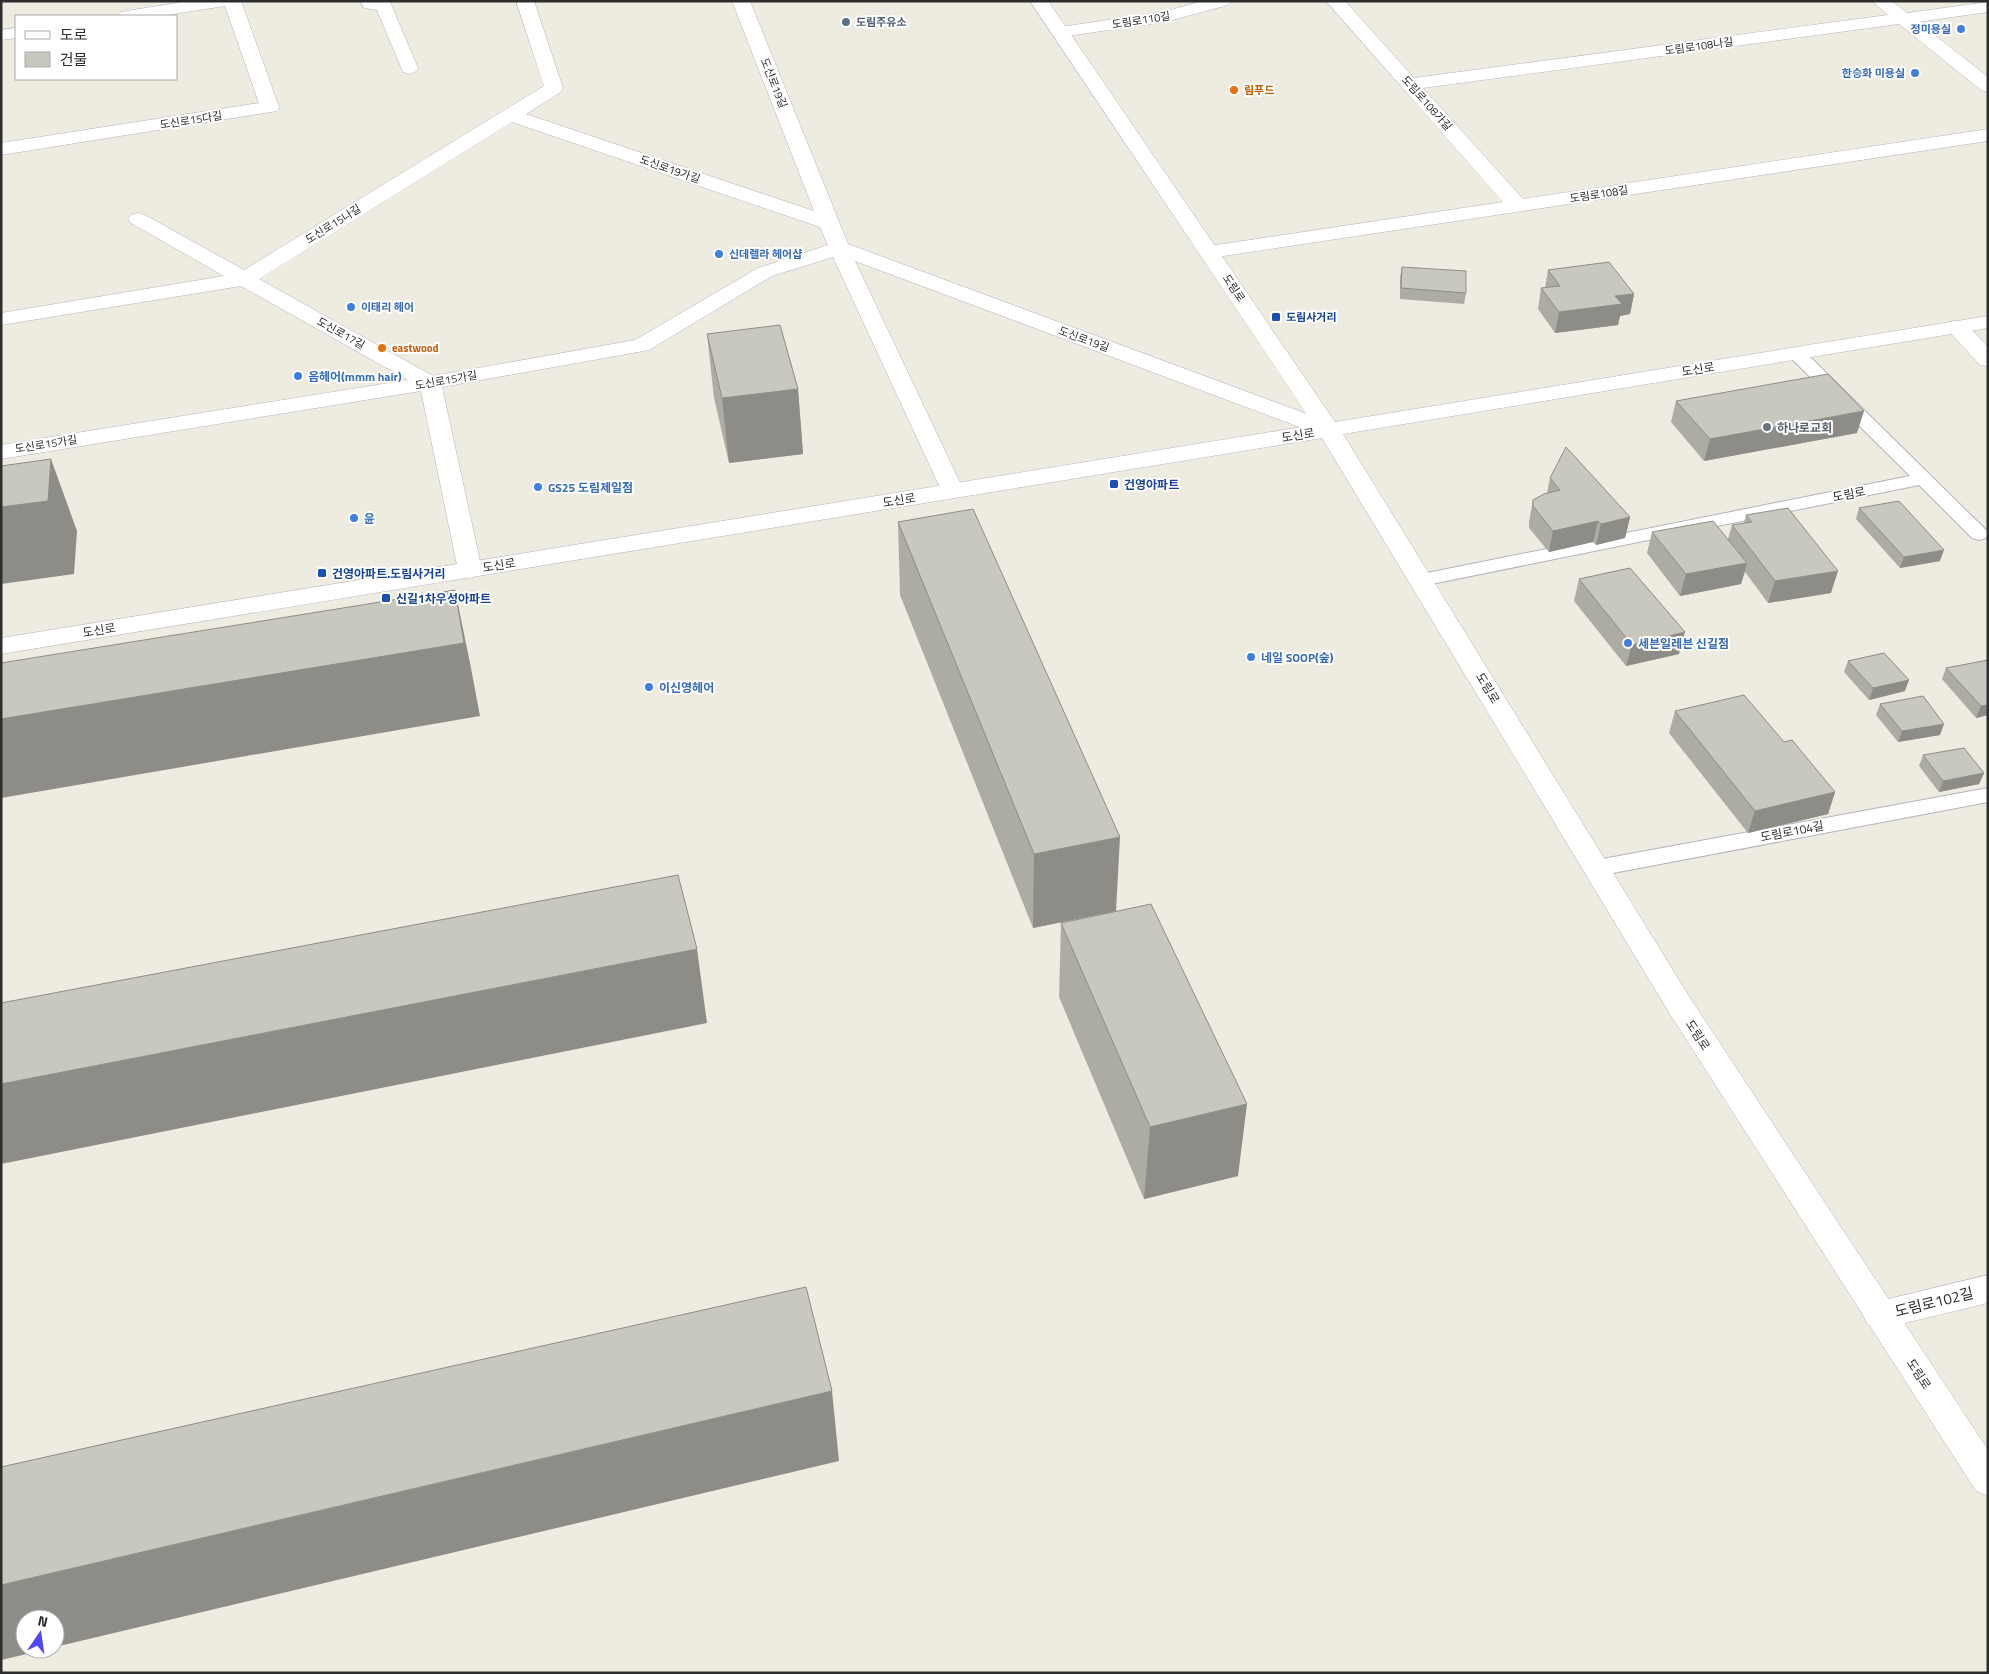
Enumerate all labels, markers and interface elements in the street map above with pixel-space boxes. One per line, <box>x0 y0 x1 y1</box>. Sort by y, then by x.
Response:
street label: 도림로110길 <box>1111 7 1171 33</box>
place label: 도림주유소 <box>856 14 907 30</box>
legend <box>15 15 178 80</box>
marker: 도림주유소 <box>840 16 852 28</box>
place label: 정미용실 <box>1911 21 1951 37</box>
text: 도로 <box>60 23 88 46</box>
marker: 정미용실 <box>1955 23 1967 35</box>
street label: 도림로108나길 <box>1664 33 1734 59</box>
text: 건물 <box>60 48 88 71</box>
street label: 도신로19길 <box>757 56 791 110</box>
place label: 한승화 미용실 <box>1842 65 1905 81</box>
marker: 한승화 미용실 <box>1909 67 1921 79</box>
street label: 도림로108가길 <box>1398 72 1456 134</box>
place label: 림푸드 <box>1244 82 1274 98</box>
marker: 림푸드 <box>1228 84 1240 96</box>
street label: 도신로15다길 <box>159 107 223 133</box>
street label: 도신로19가길 <box>638 151 702 187</box>
street label: 도림로108길 <box>1569 181 1629 207</box>
street label: 도신로15나길 <box>302 201 364 247</box>
place label: 신데렐라 헤어샵 <box>729 246 802 262</box>
marker: 신데렐라 헤어샵 <box>713 248 725 260</box>
street label: 도림로 <box>1219 271 1249 305</box>
place label: 이태리 헤어 <box>361 299 414 315</box>
marker: 이태리 헤어 <box>345 301 357 313</box>
place label: 도림사거리 <box>1286 309 1337 325</box>
marker: 도림사거리 <box>1270 311 1282 323</box>
street label: 도신로17길 <box>314 313 368 353</box>
street label: 도신로19길 <box>1056 322 1112 356</box>
place label: eastwood <box>392 340 439 356</box>
marker: eastwood <box>376 342 388 354</box>
street label: 도신로 <box>1680 357 1716 381</box>
place label: 음헤어(mmm hair) <box>308 367 402 386</box>
street label: 도신로15가길 <box>414 367 478 393</box>
marker: 음헤어(mmm hair) <box>292 370 304 382</box>
place label: 하나로교회 <box>1777 418 1832 437</box>
marker: 하나로교회 <box>1761 421 1773 433</box>
street label: 도신로 <box>1280 423 1316 447</box>
street label: 도신로15가길 <box>14 431 78 457</box>
place label: 건영아파트 <box>1124 475 1179 494</box>
place label: GS25 도림제일점 <box>548 478 633 497</box>
marker: 건영아파트 <box>1108 478 1120 490</box>
marker: GS25 도림제일점 <box>532 481 544 493</box>
street label: 도림로 <box>1831 482 1867 506</box>
street label: 도신로 <box>881 488 917 512</box>
place label: 윤 <box>364 509 375 528</box>
marker: 윤 <box>348 512 360 524</box>
street label: 도신로 <box>481 553 517 577</box>
place label: 건영아파트.도림사거리 <box>332 564 445 583</box>
marker: 건영아파트.도림사거리 <box>316 567 328 579</box>
place label: 신길1차우성아파트 <box>396 589 491 608</box>
marker: 신길1차우성아파트 <box>380 592 392 604</box>
street label: 도신로 <box>81 618 117 642</box>
place label: 세븐일레븐 신길점 <box>1638 634 1729 653</box>
marker: 세븐일레븐 신길점 <box>1622 637 1634 649</box>
place label: 네일 SOOP(숲) <box>1261 648 1334 667</box>
marker: 네일 SOOP(숲) <box>1245 651 1257 663</box>
street label: 도림로 <box>1471 669 1505 707</box>
place label: 이신영헤어 <box>659 678 714 697</box>
marker: 이신영헤어 <box>643 681 655 693</box>
street label: 도림로104길 <box>1759 816 1825 846</box>
street label: 도림로 <box>1681 1016 1715 1054</box>
street label: 도림로102길 <box>1892 1281 1976 1323</box>
street label: 도림로 <box>1902 1355 1936 1393</box>
north arrow <box>15 1609 65 1659</box>
text: N <box>36 1610 50 1632</box>

